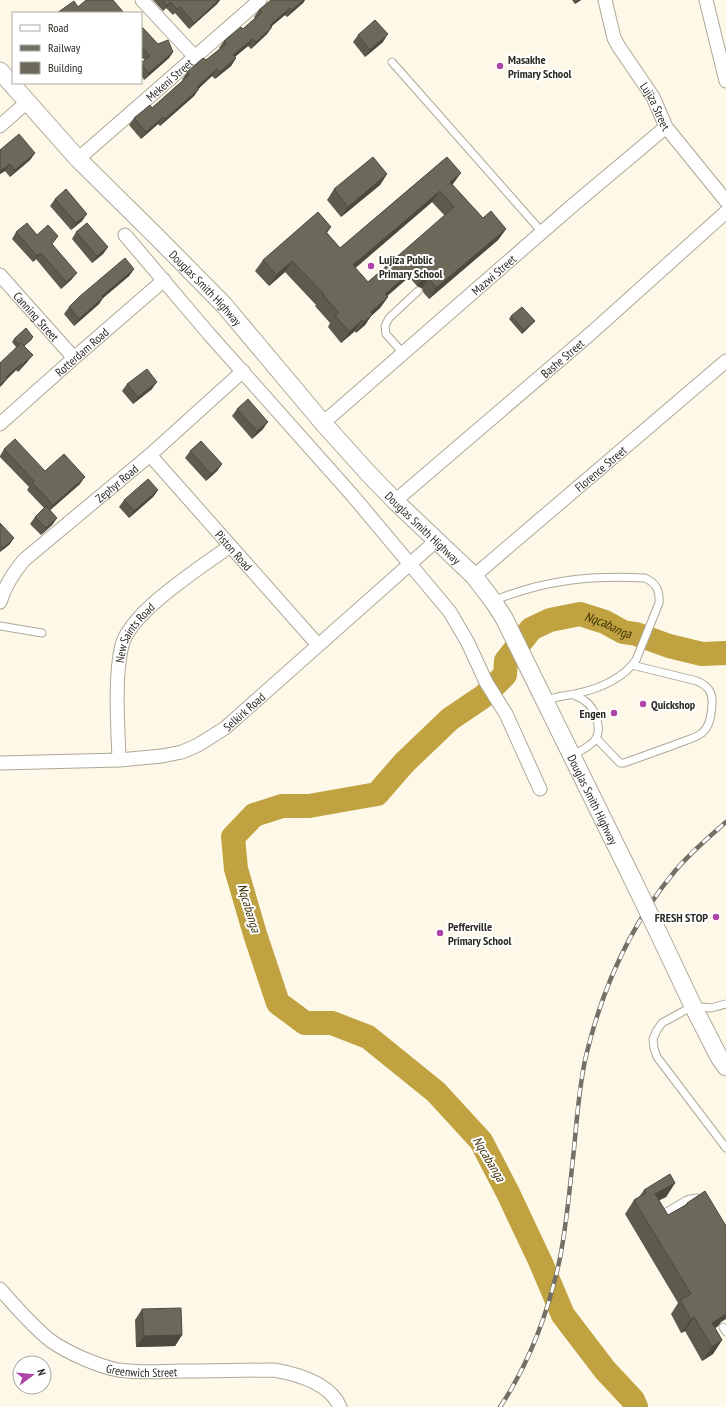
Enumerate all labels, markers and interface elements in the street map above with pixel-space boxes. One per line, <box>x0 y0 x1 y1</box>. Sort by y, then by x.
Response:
legend <box>12 12 142 84</box>
text: Road <box>48 20 68 35</box>
text: Railway <box>48 40 81 55</box>
place label: Masakhe Primary School <box>508 52 572 81</box>
street label: Mekeni Street <box>143 54 196 104</box>
text: Building <box>48 60 83 75</box>
marker: Masakhe Primary School <box>495 61 505 71</box>
street label: Lujiza Street <box>637 79 674 134</box>
street label: Douglas Smith Highway <box>166 247 246 329</box>
street label: Mazwi Street <box>468 251 519 298</box>
place label: Lujiza Public Primary School <box>379 252 443 281</box>
marker: Lujiza Public Primary School <box>366 261 376 271</box>
street label: Canning Street <box>11 288 63 344</box>
street label: Rotterdam Road <box>52 324 111 379</box>
street label: Bashe Street <box>537 335 587 381</box>
street label: Florence Street <box>571 442 630 494</box>
street label: Zephyr Road <box>92 461 141 505</box>
street label: Douglas Smith Highway <box>382 488 464 567</box>
street label: Piston Road <box>212 527 256 573</box>
street label: New Saints Road <box>111 599 157 664</box>
water label: Nqcabanga <box>582 608 633 642</box>
street label: Selkirk Road <box>220 689 268 734</box>
place label: Quickshop <box>651 697 696 712</box>
marker: Quickshop <box>638 699 648 709</box>
place label: Engen <box>580 706 606 721</box>
marker: Engen <box>609 708 619 718</box>
street label: Douglas Smith Highway <box>565 752 622 847</box>
water label: Nqcabanga <box>234 882 265 935</box>
place label: FRESH STOP <box>655 910 708 925</box>
marker: FRESH STOP <box>711 912 721 922</box>
place label: Pefferville Primary School <box>448 919 512 948</box>
marker: Pefferville Primary School <box>435 928 445 938</box>
water label: Nqcabanga <box>469 1133 510 1185</box>
north arrow <box>12 1355 52 1395</box>
street label: Greenwich Street <box>105 1360 178 1380</box>
text: N <box>34 1367 49 1377</box>

